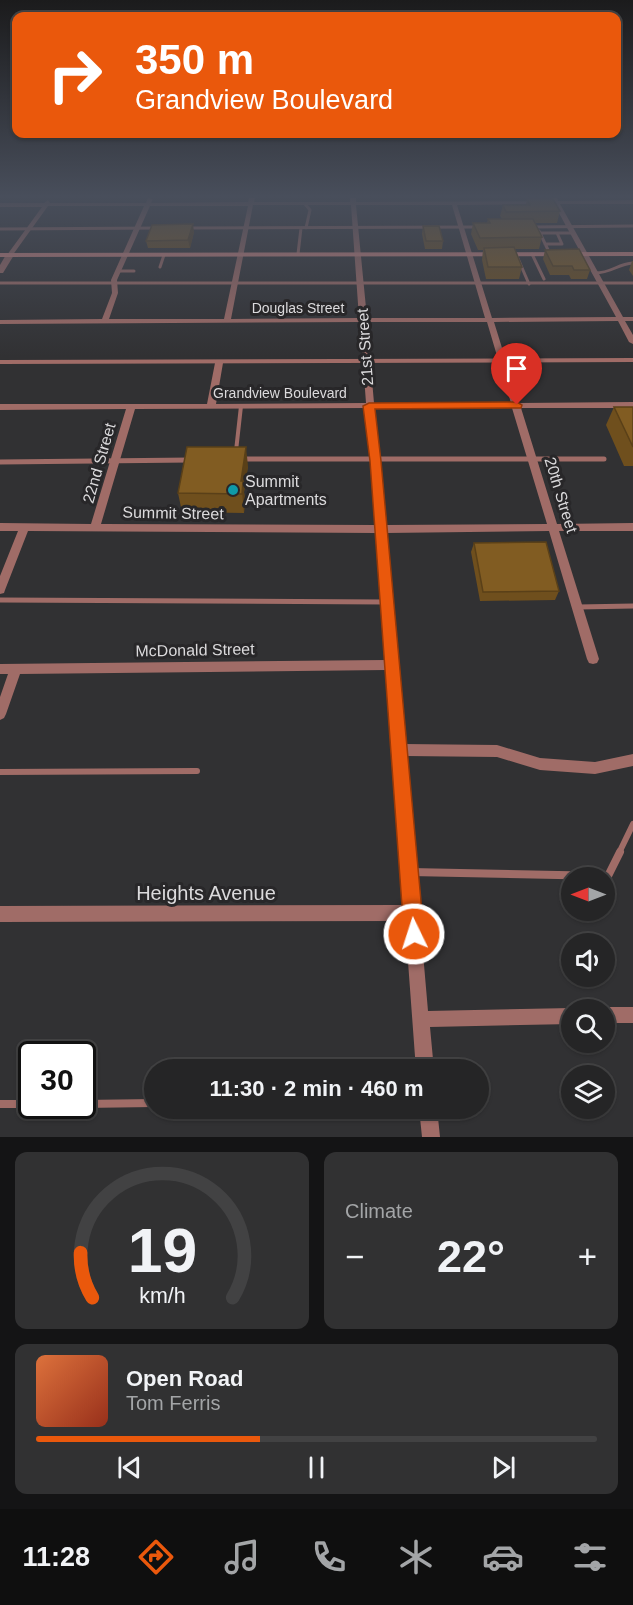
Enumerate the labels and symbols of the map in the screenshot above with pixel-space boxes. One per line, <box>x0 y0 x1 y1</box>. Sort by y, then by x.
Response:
street label: Douglas Street <box>252 300 344 316</box>
street label: 21st Street <box>354 307 376 386</box>
pin <box>491 343 542 405</box>
street label: Grandview Boulevard <box>213 385 347 401</box>
street label: 22nd Street <box>79 420 119 505</box>
street label: 20th Street <box>541 455 581 535</box>
place label: Summit Apartments <box>245 473 327 508</box>
marker: Summit Apartments <box>226 483 240 497</box>
street label: Summit Street <box>122 504 224 522</box>
street label: McDonald Street <box>135 640 255 660</box>
north arrow <box>561 867 615 921</box>
street label: Heights Avenue <box>136 882 276 904</box>
position arrow <box>382 902 446 966</box>
speed limit sign: 30 <box>18 1041 96 1119</box>

